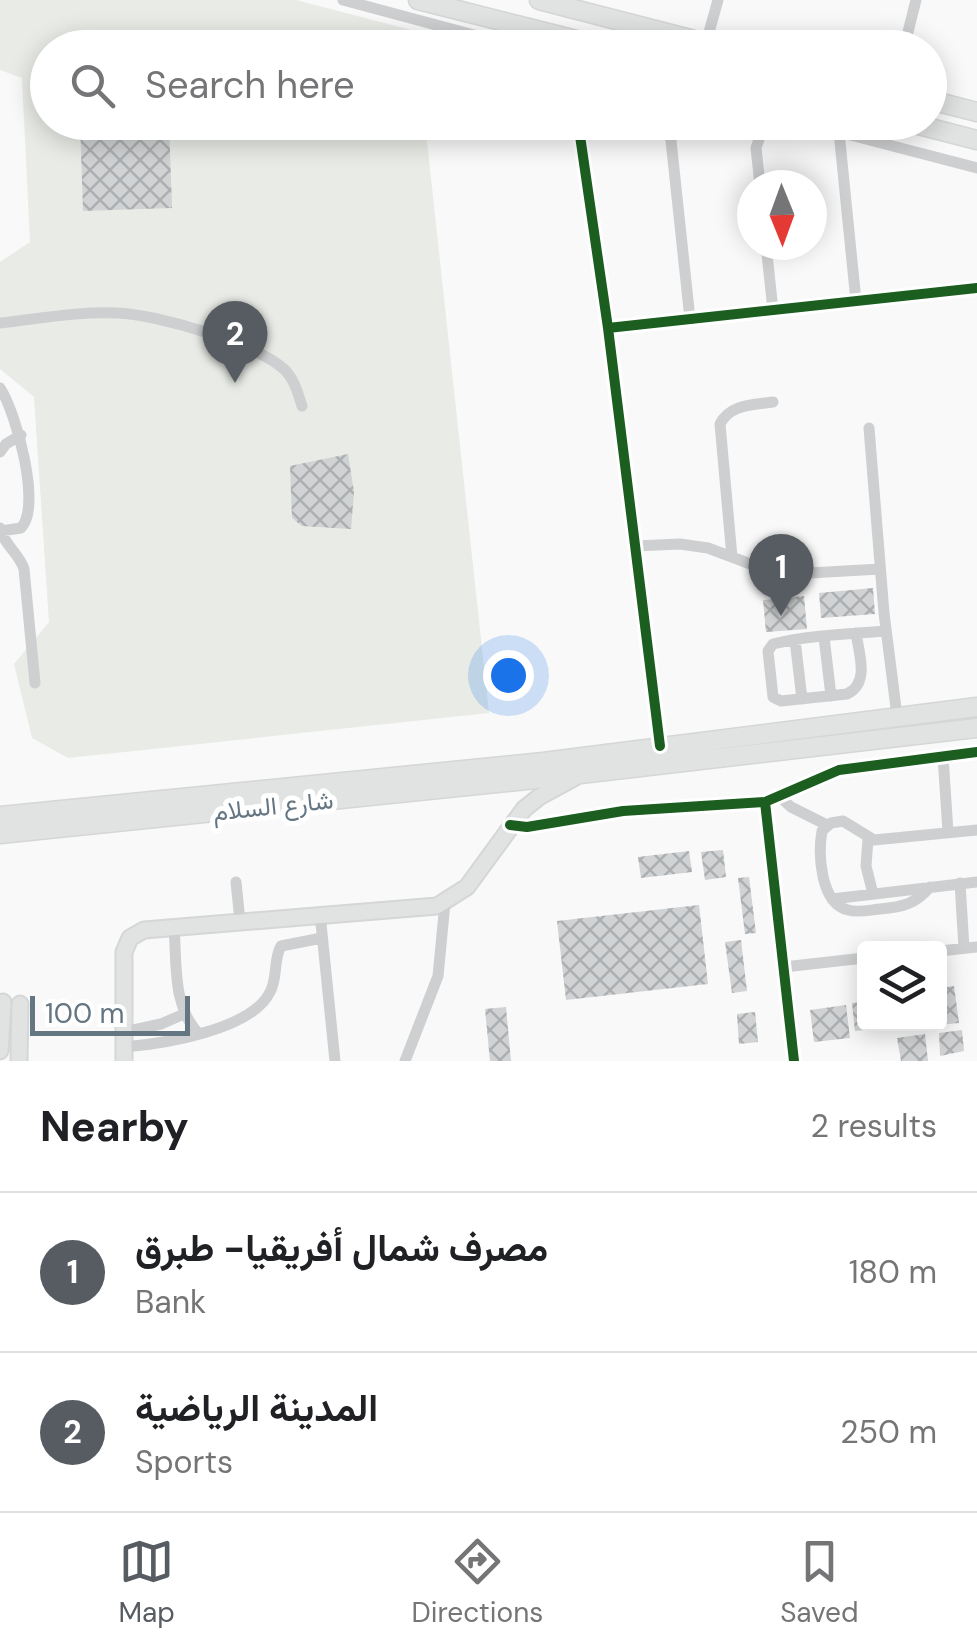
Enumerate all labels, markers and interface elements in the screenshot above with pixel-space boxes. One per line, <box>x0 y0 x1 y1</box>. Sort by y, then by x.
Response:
search box <box>30 30 947 140</box>
icon: search <box>65 58 120 113</box>
text: Search here <box>145 60 355 110</box>
north arrow <box>737 170 827 260</box>
pin: 2 <box>202 300 268 383</box>
pin: 1 <box>748 534 814 616</box>
your location <box>483 650 534 701</box>
street label: شارع السلام <box>211 783 335 829</box>
map controls <box>857 941 947 1031</box>
button: layers <box>857 941 947 1031</box>
scale bar <box>30 991 190 1036</box>
text: 100 m <box>45 995 124 1032</box>
text: Nearby <box>40 1099 189 1154</box>
text: 2 results <box>811 1105 937 1147</box>
text: مصرف شمال أفريقيا- طبرق <box>135 1223 548 1273</box>
text: 1 <box>67 1251 78 1293</box>
text: 180 m <box>849 1251 937 1293</box>
text: Bank <box>135 1281 206 1323</box>
text: المدينة الرياضية <box>135 1383 378 1433</box>
text: 2 <box>63 1411 82 1453</box>
text: 250 m <box>840 1411 937 1453</box>
text: Sports <box>135 1441 233 1483</box>
tab: Map <box>118 1534 175 1631</box>
tab: Directions <box>412 1534 543 1631</box>
tab: Saved <box>780 1534 859 1631</box>

